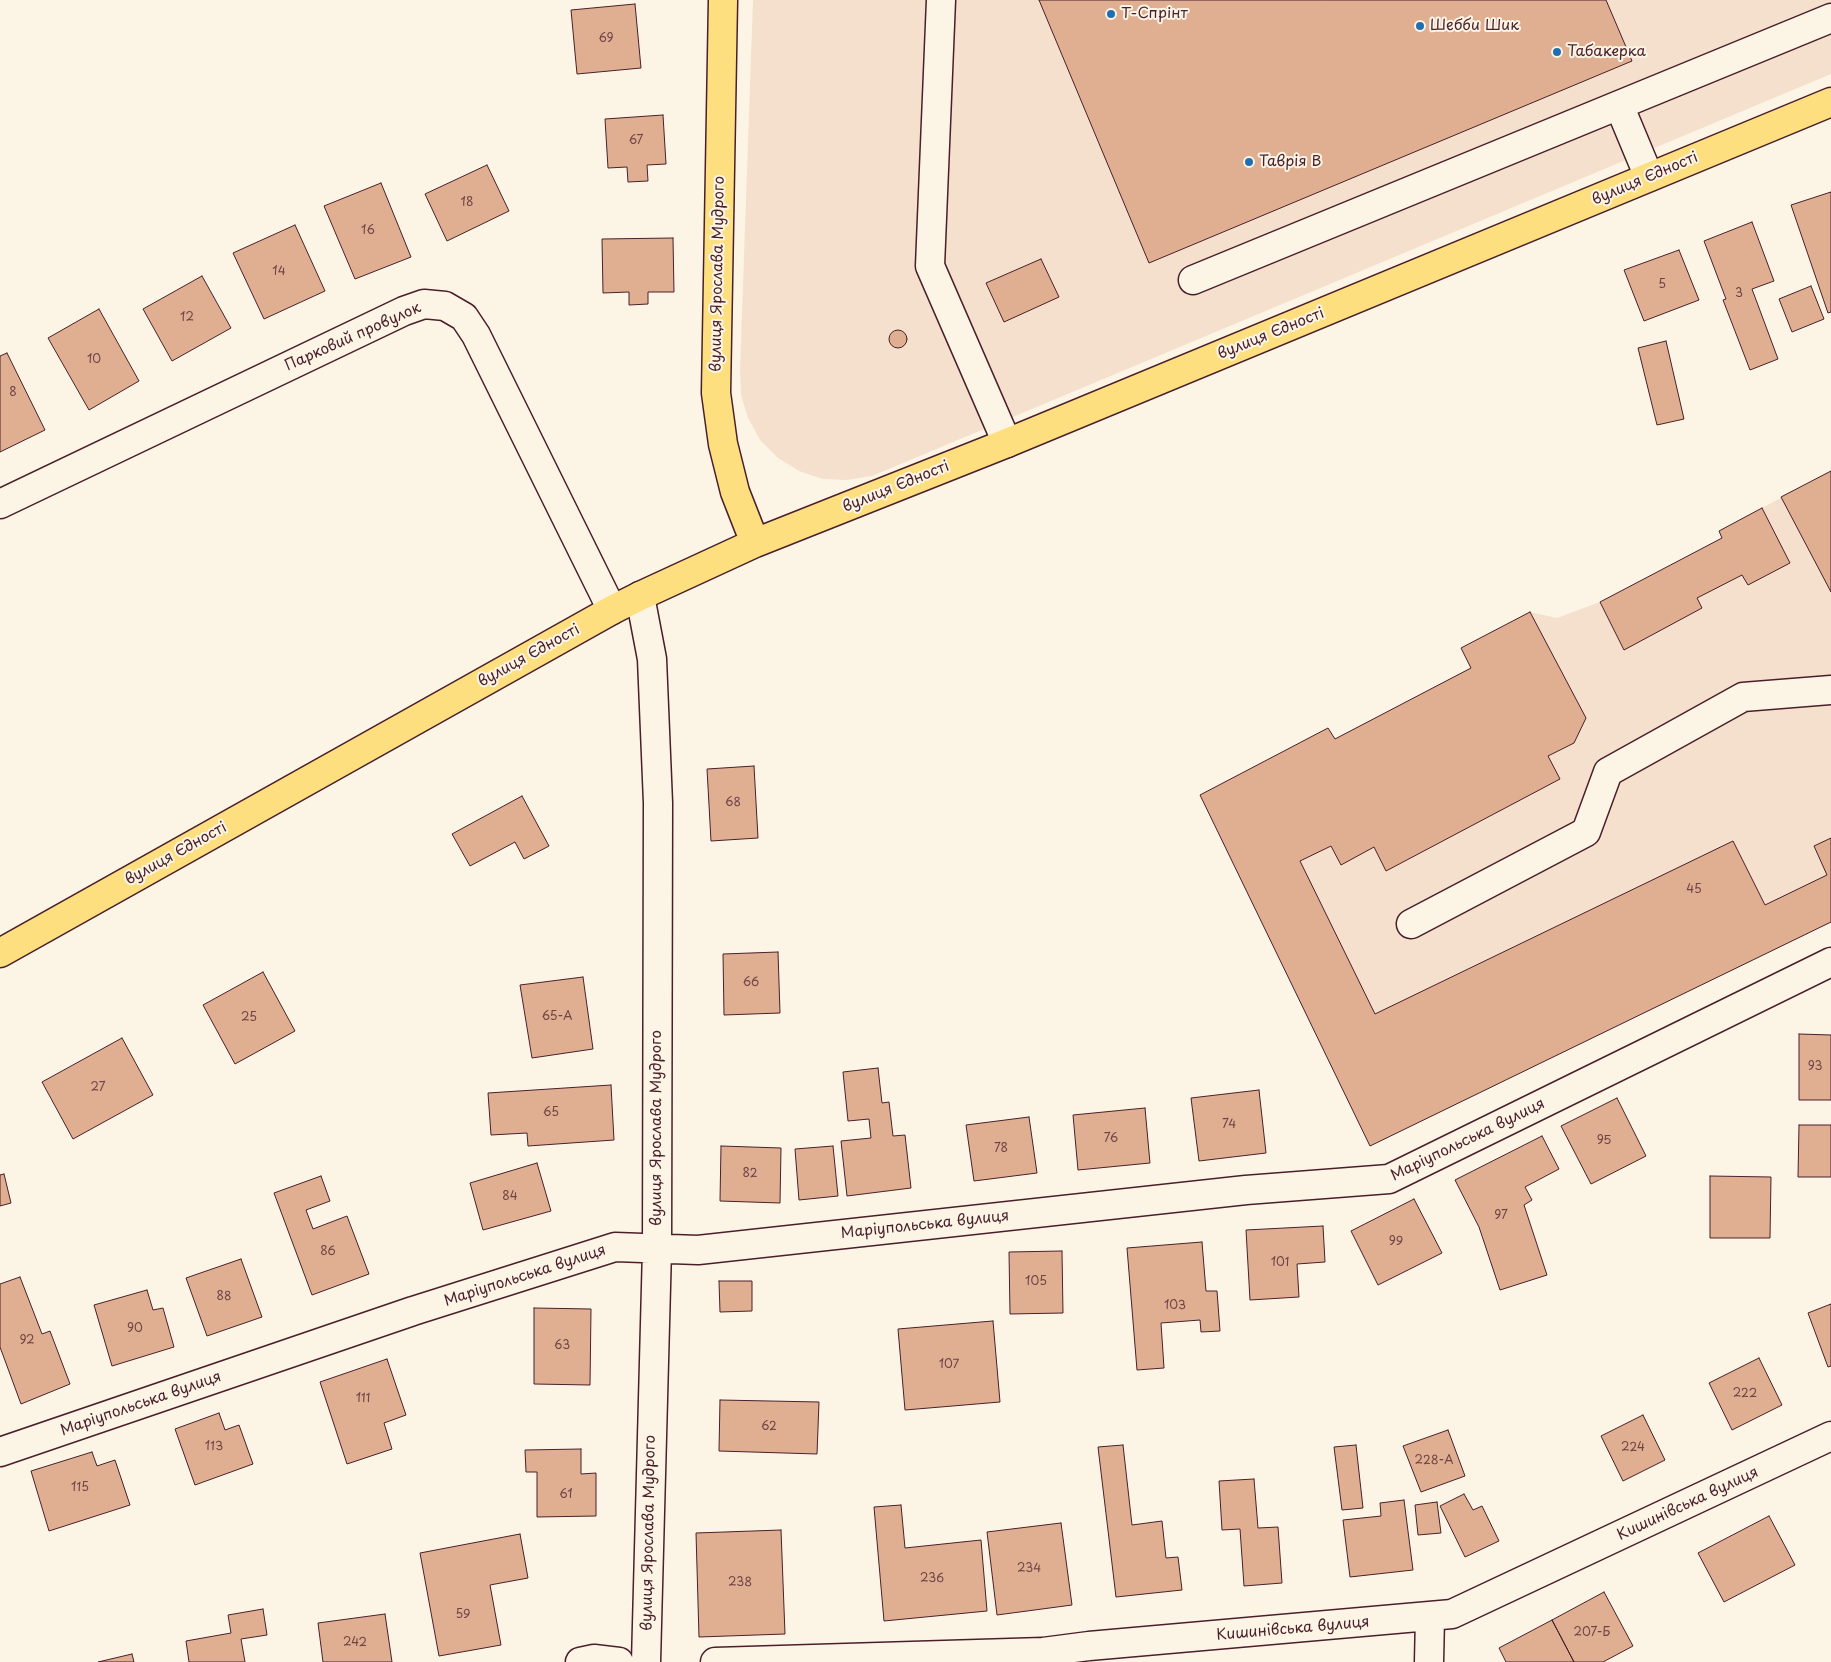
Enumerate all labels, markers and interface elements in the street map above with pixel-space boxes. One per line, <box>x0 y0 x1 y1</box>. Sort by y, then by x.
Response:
place label: Т-Спрінт <box>1121 5 1188 23</box>
marker: Т-Спрінт <box>1105 8 1117 20</box>
place label: Шебби Шик <box>1430 17 1519 35</box>
marker: Шебби Шик <box>1414 20 1426 32</box>
house number: 69 <box>598 32 614 46</box>
place label: Табакерка <box>1567 43 1646 61</box>
marker: Табакерка <box>1551 46 1563 58</box>
house number: 67 <box>629 134 643 148</box>
street label: вулиця Єдності <box>1589 149 1701 209</box>
place label: Таврія В <box>1259 153 1321 171</box>
marker: Таврія В <box>1243 156 1255 168</box>
street label: вулиця Ярослава Мудрого <box>707 176 729 372</box>
house number: 18 <box>461 196 473 210</box>
house number: 16 <box>361 224 375 238</box>
house number: 14 <box>272 265 286 279</box>
house number: 5 <box>1658 278 1666 292</box>
house number: 3 <box>1735 287 1743 301</box>
street label: Парковий провулок <box>282 299 424 375</box>
street label: вулиця Єдності <box>1215 304 1327 364</box>
house number: 12 <box>180 311 194 325</box>
house number: 10 <box>87 353 101 367</box>
house number: 8 <box>9 386 17 400</box>
street label: вулиця Єдності <box>840 457 952 517</box>
street label: вулиця Єдності <box>475 621 583 691</box>
house number: 68 <box>725 796 741 810</box>
street label: вулиця Єдності <box>122 819 230 889</box>
house number: 45 <box>1686 883 1702 897</box>
house number: 66 <box>743 976 759 990</box>
house number: 65-А <box>542 1010 572 1024</box>
house number: 25 <box>241 1011 257 1025</box>
street label: вулиця Ярослава Мудрого <box>648 1030 666 1226</box>
house number: 93 <box>1808 1060 1822 1074</box>
house number: 27 <box>91 1081 105 1095</box>
street label: Маріупольська вулиця <box>1388 1095 1548 1185</box>
house number: 65 <box>543 1106 559 1120</box>
house number: 74 <box>1222 1118 1236 1132</box>
house number: 76 <box>1104 1132 1118 1146</box>
house number: 95 <box>1597 1134 1611 1148</box>
house number: 78 <box>994 1142 1008 1156</box>
house number: 82 <box>743 1167 757 1181</box>
house number: 84 <box>502 1190 518 1204</box>
street label: Маріупольська вулиця <box>840 1207 1010 1243</box>
house number: 97 <box>1494 1209 1508 1223</box>
house number: 99 <box>1389 1235 1403 1249</box>
street label: Маріупольська вулиця <box>442 1241 608 1311</box>
house number: 86 <box>320 1245 336 1259</box>
house number: 101 <box>1271 1256 1289 1270</box>
house number: 105 <box>1025 1275 1047 1289</box>
house number: 88 <box>217 1290 231 1304</box>
house number: 103 <box>1164 1299 1186 1313</box>
house number: 90 <box>127 1322 143 1336</box>
house number: 92 <box>19 1334 35 1348</box>
house number: 63 <box>554 1339 570 1353</box>
house number: 107 <box>939 1358 959 1372</box>
street label: Маріупольська вулиця <box>58 1368 224 1440</box>
house number: 222 <box>1733 1387 1757 1401</box>
house number: 111 <box>356 1392 370 1406</box>
house number: 62 <box>761 1420 777 1434</box>
street label: вулиця Ярослава Мудрого <box>638 1435 660 1631</box>
house number: 113 <box>205 1440 223 1454</box>
house number: 224 <box>1621 1441 1645 1455</box>
house number: 228-А <box>1415 1454 1453 1468</box>
street label: Кишинівська вулиця <box>1615 1463 1761 1545</box>
house number: 115 <box>71 1481 89 1495</box>
house number: 61 <box>559 1488 573 1502</box>
house number: 234 <box>1017 1562 1041 1576</box>
house number: 236 <box>920 1572 944 1586</box>
house number: 238 <box>728 1576 752 1590</box>
house number: 59 <box>456 1608 470 1622</box>
street label: Кишинівська вулиця <box>1216 1613 1370 1645</box>
house number: 207-Б <box>1574 1626 1610 1640</box>
house number: 242 <box>343 1636 367 1650</box>

